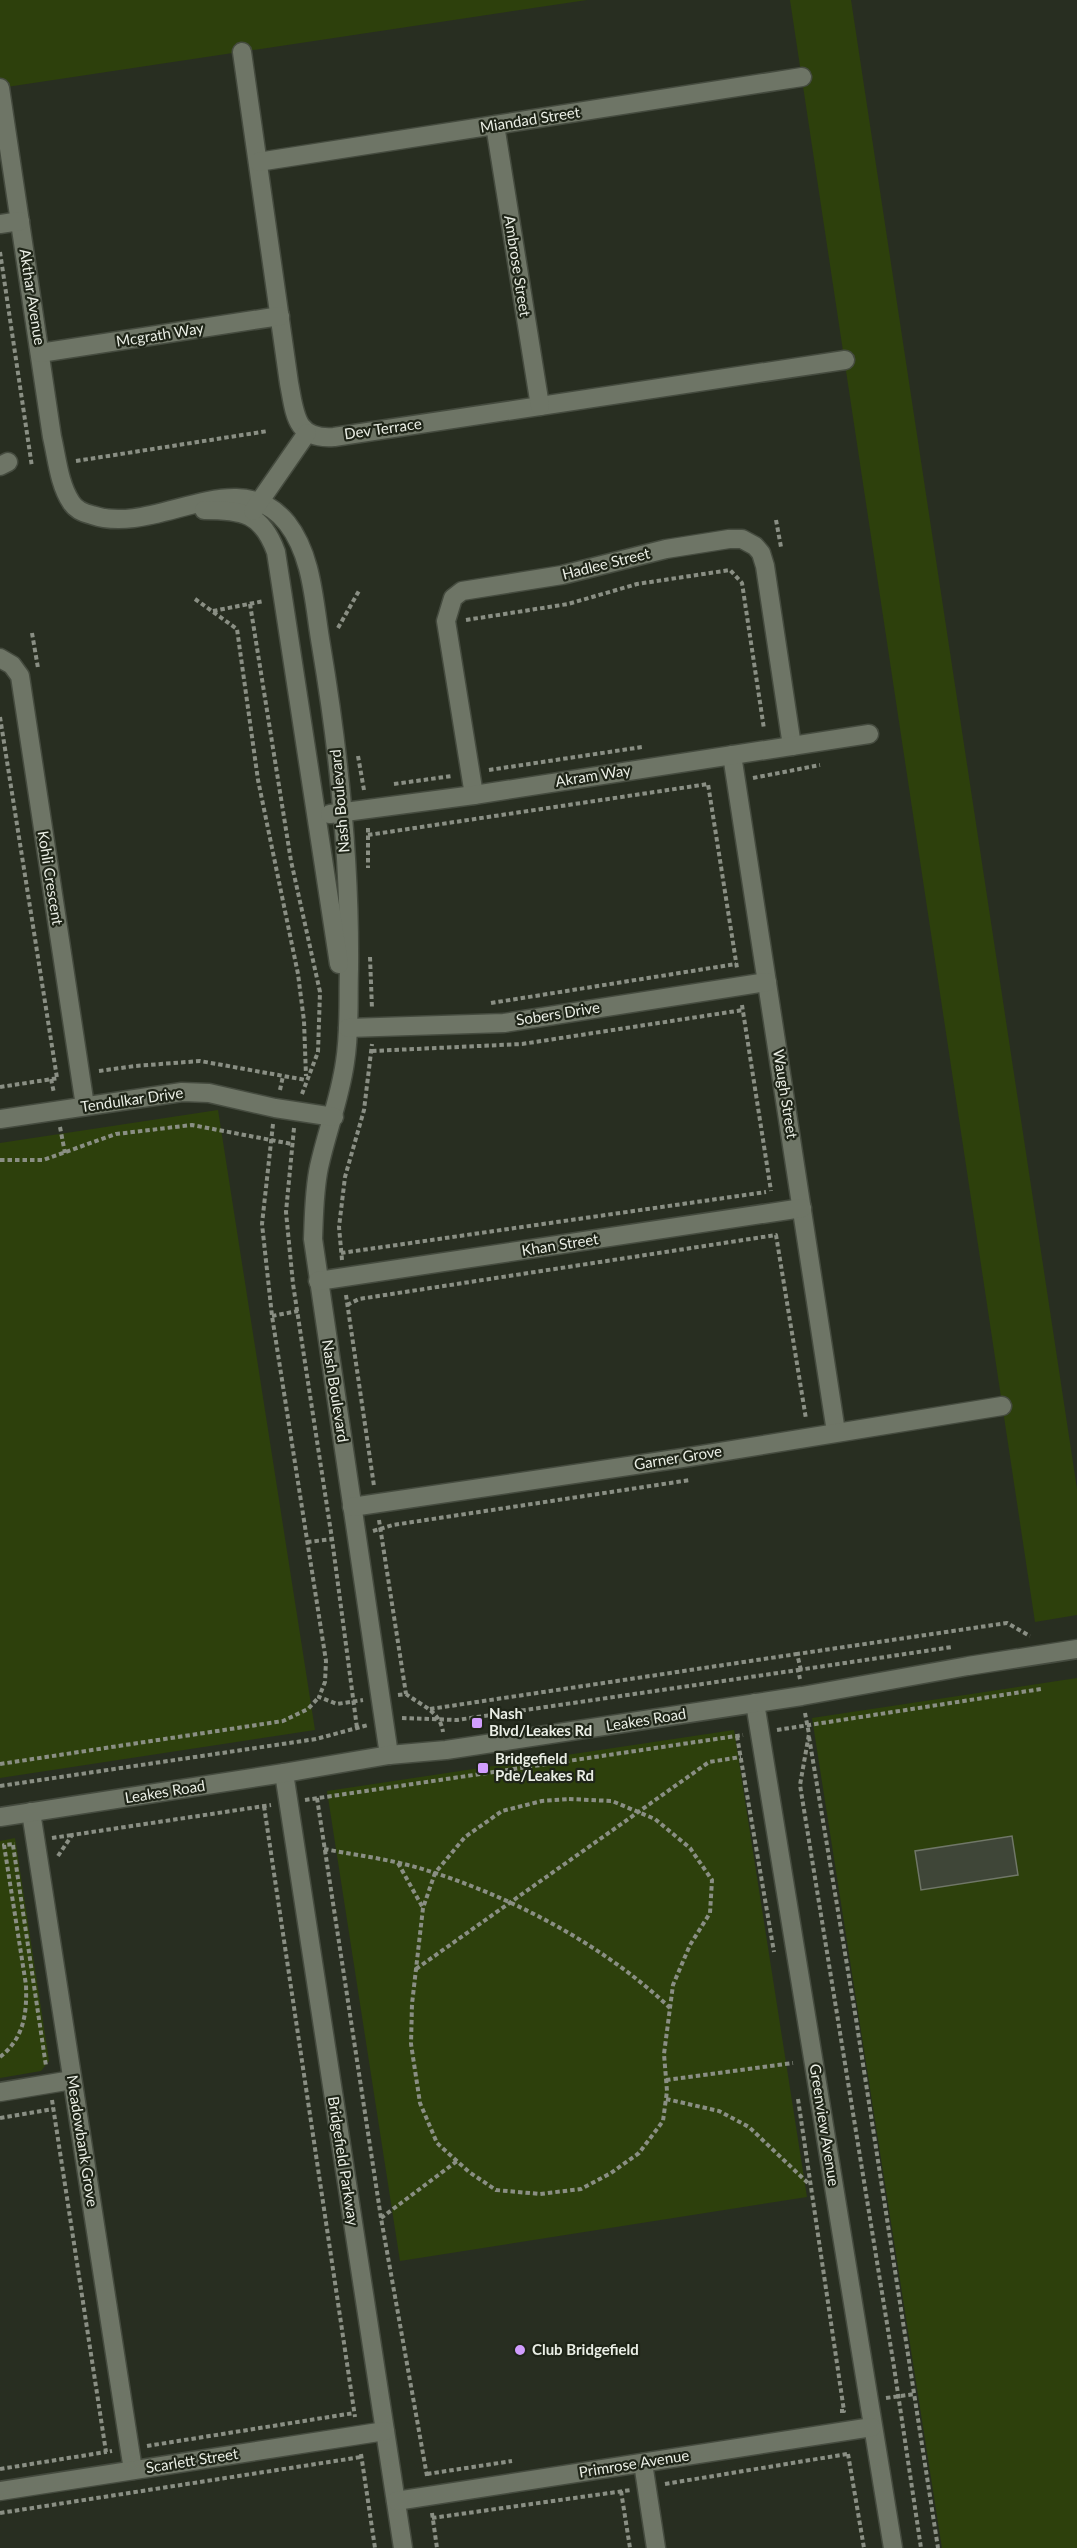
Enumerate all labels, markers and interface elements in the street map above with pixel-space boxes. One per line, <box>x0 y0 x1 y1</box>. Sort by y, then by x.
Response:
street label: Miandad Street <box>479 102 582 136</box>
street label: Ambrose Street <box>501 214 535 318</box>
street label: Akthar Avenue <box>17 247 49 346</box>
street label: Mcgrath Way <box>115 318 205 350</box>
street label: Dev Terrace <box>343 414 423 442</box>
street label: Hadlee Street <box>560 543 652 583</box>
street label: Nash Boulevard <box>326 749 352 854</box>
street label: Akram Way <box>554 760 632 790</box>
street label: Kohli Crescent <box>35 829 67 927</box>
street label: Sobers Drive <box>515 998 601 1029</box>
street label: Waugh Street <box>770 1048 802 1140</box>
street label: Tendulkar Drive <box>79 1083 184 1115</box>
street label: Khan Street <box>520 1229 600 1259</box>
street label: Nash Boulevard <box>319 1338 353 1443</box>
street label: Garner Grove <box>633 1441 723 1473</box>
place label: Nash Blvd/Leakes Rd <box>489 1704 592 1739</box>
street label: Leakes Road <box>604 1704 687 1734</box>
marker: Nash Blvd/Leakes Rd <box>470 1716 484 1730</box>
place label: Bridgefield Pde/Leakes Rd <box>495 1749 594 1784</box>
marker: Bridgefield Pde/Leakes Rd <box>476 1761 490 1775</box>
street label: Leakes Road <box>123 1776 206 1806</box>
street label: Greenview Avenue <box>806 2062 844 2187</box>
street label: Meadowbank Grove <box>64 2074 102 2208</box>
street label: Bridgefield Parkway <box>325 2095 363 2227</box>
place label: Club Bridgefield <box>532 2340 639 2358</box>
marker: Club Bridgefield <box>513 2343 527 2357</box>
street label: Scarlett Street <box>144 2444 240 2476</box>
street label: Primrose Avenue <box>577 2445 690 2481</box>

